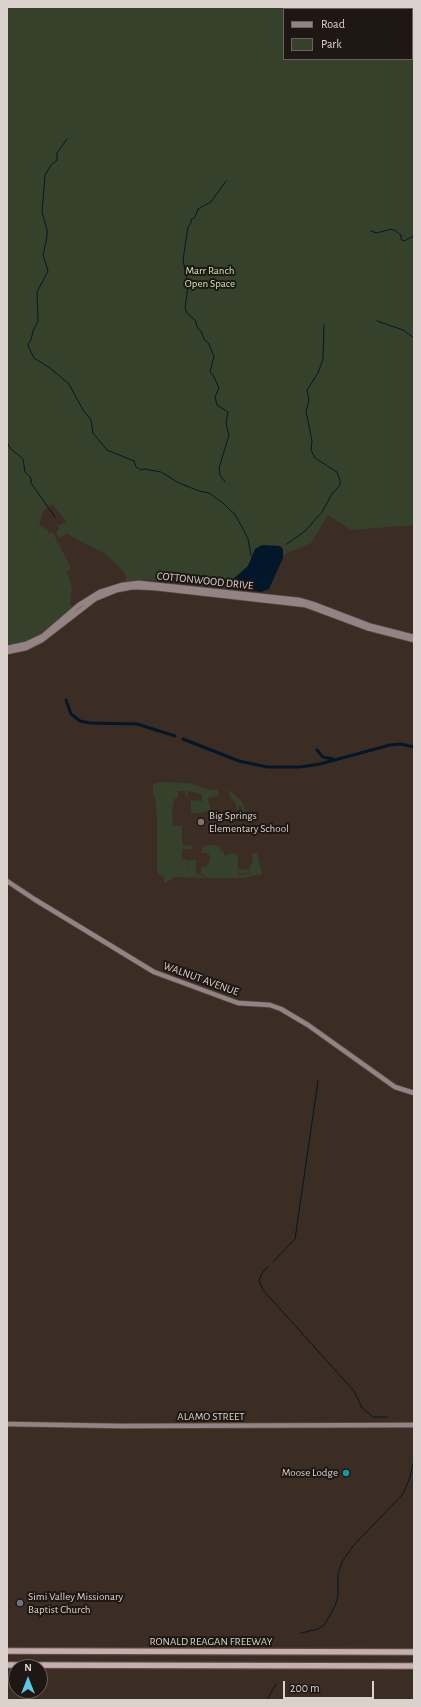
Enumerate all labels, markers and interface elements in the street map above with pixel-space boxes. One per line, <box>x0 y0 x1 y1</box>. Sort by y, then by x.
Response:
legend <box>283 8 413 60</box>
text: Road <box>321 18 345 30</box>
text: Park <box>321 38 342 50</box>
park label: Marr Ranch Open Space <box>185 264 235 290</box>
street label: COTTONWOOD DRIVE <box>156 569 254 593</box>
place label: Big Springs Elementary School <box>209 809 289 835</box>
marker: Big Springs Elementary School <box>196 817 206 827</box>
street label: WALNUT AVENUE <box>161 959 241 999</box>
street label: ALAMO STREET <box>177 1410 245 1424</box>
place label: Moose Lodge <box>282 1466 338 1480</box>
marker: Moose Lodge <box>341 1468 351 1478</box>
place label: Simi Valley Missionary Baptist Church <box>28 1590 123 1616</box>
marker: Simi Valley Missionary Baptist Church <box>15 1598 25 1608</box>
street label: RONALD REAGAN FREEWAY <box>150 1635 272 1649</box>
north arrow <box>8 1659 48 1699</box>
text: N <box>24 1662 32 1673</box>
scale bar <box>285 1673 376 1699</box>
text: 200 m <box>290 1682 320 1694</box>

